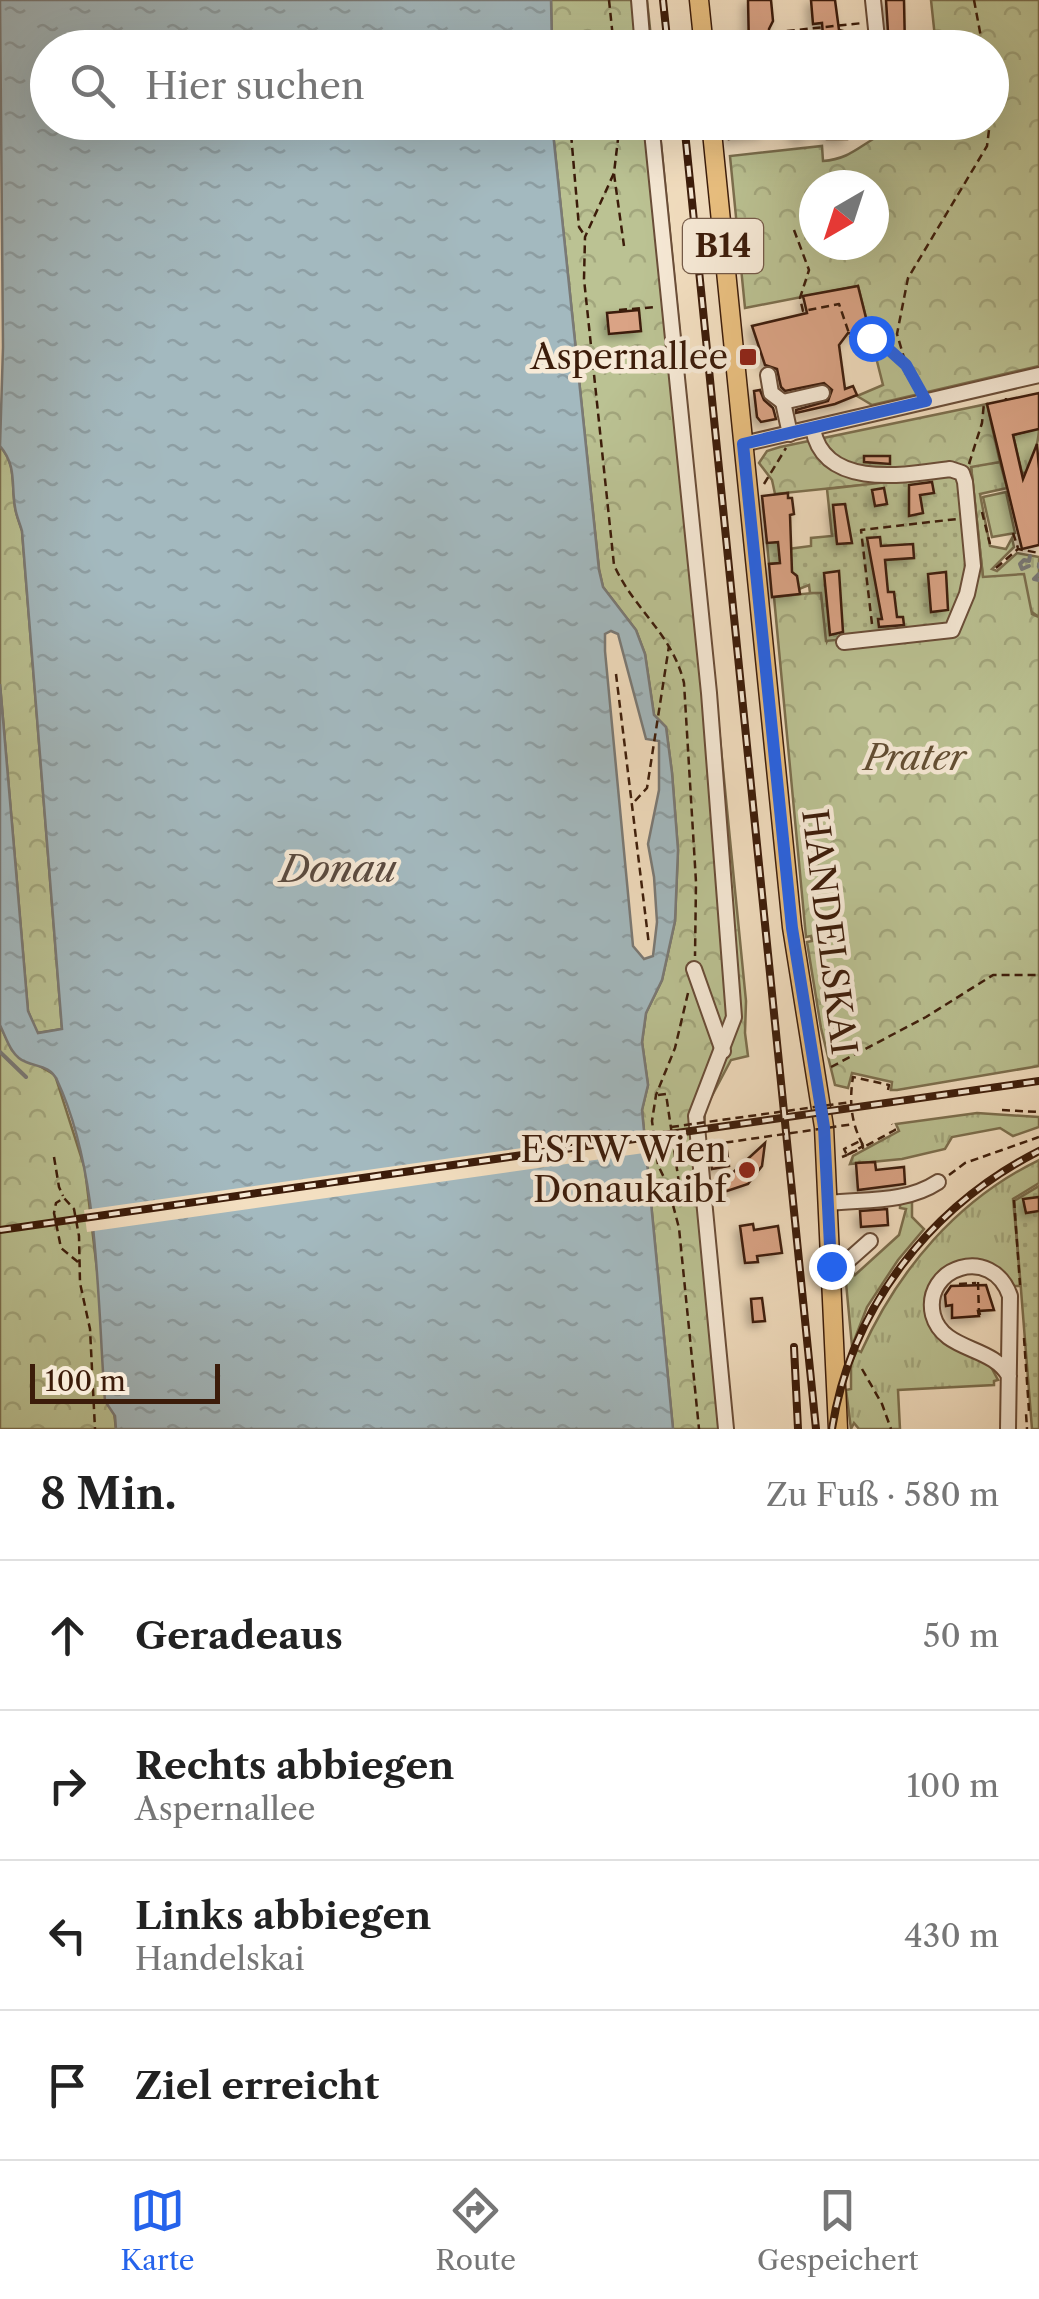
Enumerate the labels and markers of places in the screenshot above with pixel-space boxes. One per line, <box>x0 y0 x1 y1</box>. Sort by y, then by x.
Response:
place label: Aspernallee <box>530 335 728 378</box>
marker: Aspernallee <box>737 346 759 368</box>
place label: ESTW Wien Donaukaibf <box>520 1128 730 1211</box>
marker: ESTW Wien Donaukaibf <box>736 1159 758 1181</box>

